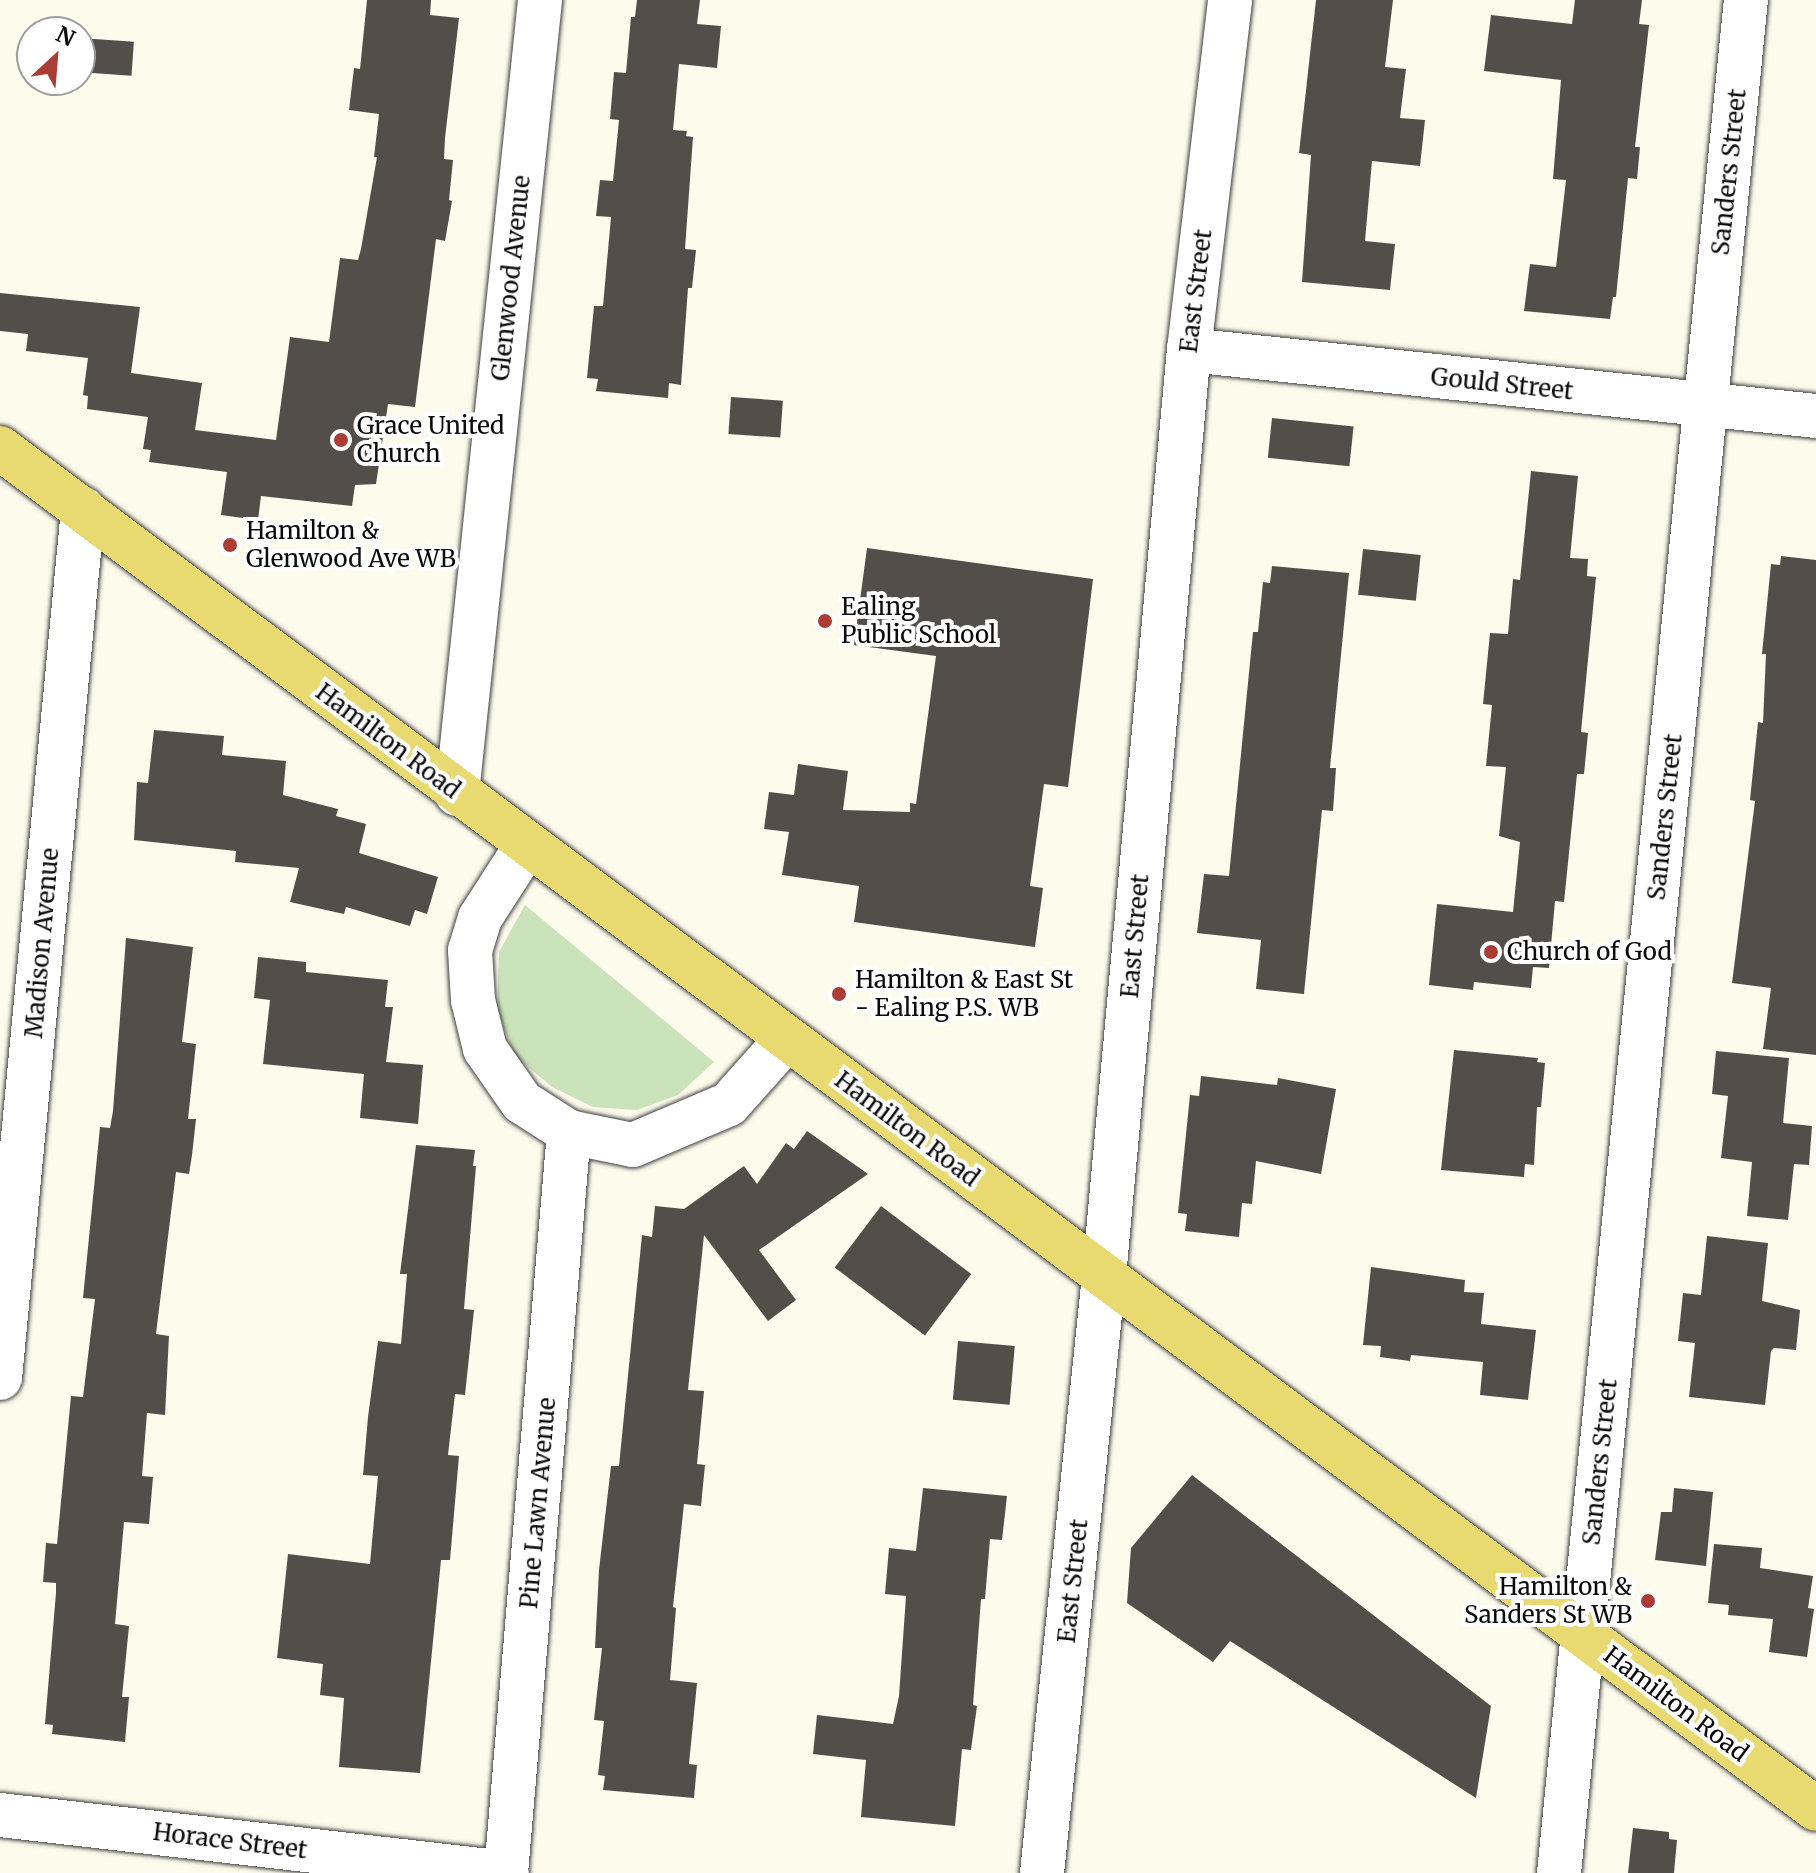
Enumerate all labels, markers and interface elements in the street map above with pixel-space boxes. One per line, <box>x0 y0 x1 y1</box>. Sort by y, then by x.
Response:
north arrow <box>16 16 96 96</box>
text: N <box>52 20 80 53</box>
street label: Sanders Street <box>1706 87 1752 257</box>
street label: Glenwood Avenue <box>486 174 536 382</box>
street label: East Street <box>1174 227 1218 355</box>
street label: Gould Street <box>1429 362 1575 406</box>
place label: Grace United Church <box>357 412 505 468</box>
marker: Grace United Church <box>332 431 350 449</box>
place label: Hamilton & Glenwood Ave WB <box>246 517 456 573</box>
marker: Hamilton & Glenwood Ave WB <box>221 536 239 554</box>
place label: Ealing Public School <box>841 593 996 649</box>
marker: Ealing Public School <box>816 612 834 630</box>
street label: Hamilton Road <box>310 677 466 805</box>
street label: Sanders Street <box>1642 732 1688 902</box>
street label: Madison Avenue <box>19 847 65 1039</box>
street label: East Street <box>1115 873 1155 999</box>
place label: Church of God <box>1507 938 1672 966</box>
marker: Church of God <box>1482 943 1500 961</box>
place label: Hamilton & East St - Ealing P.S. WB <box>855 966 1073 1022</box>
marker: Hamilton & East St - Ealing P.S. WB <box>830 985 848 1003</box>
street label: Hamilton Road <box>829 1065 985 1193</box>
street label: Sanders Street <box>1577 1377 1623 1547</box>
street label: Pine Lawn Avenue <box>514 1396 562 1610</box>
street label: East Street <box>1052 1518 1094 1644</box>
place label: Hamilton & Sanders St WB <box>1464 1573 1632 1629</box>
marker: Hamilton & Sanders St WB <box>1639 1592 1657 1610</box>
street label: Hamilton Road <box>1598 1640 1754 1768</box>
street label: Horace Street <box>151 1817 309 1865</box>

